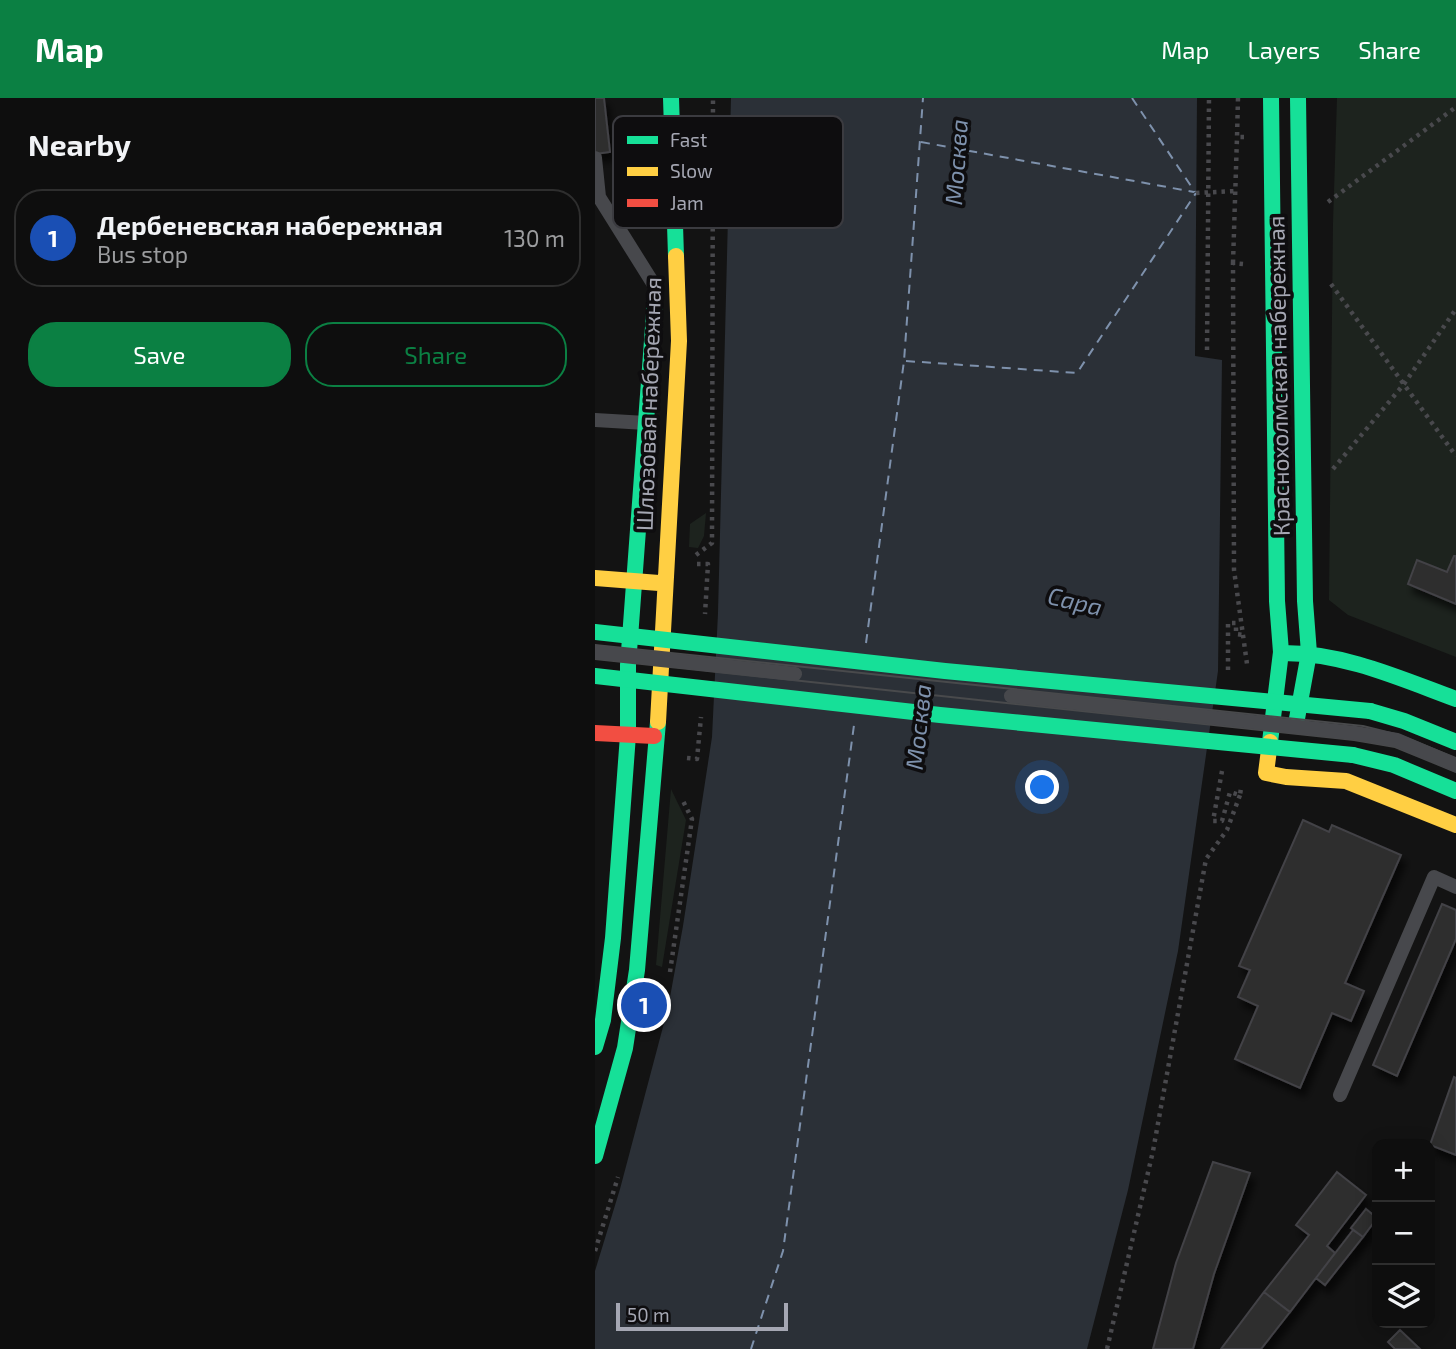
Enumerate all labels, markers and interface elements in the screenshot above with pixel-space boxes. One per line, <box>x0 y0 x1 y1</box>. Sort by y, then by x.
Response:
text: Map <box>35 29 104 69</box>
text: Map <box>1161 35 1209 64</box>
text: Layers <box>1247 35 1320 64</box>
text: Share <box>1358 35 1421 64</box>
legend <box>613 116 843 228</box>
water label: Москва <box>938 118 973 206</box>
text: Nearby <box>28 126 131 162</box>
text: Fast <box>670 128 707 151</box>
text: Slow <box>670 159 713 182</box>
text: Jam <box>670 191 704 214</box>
text: Дербеневская набережная <box>97 209 443 240</box>
street label: Краснохолмская набережная <box>1261 216 1295 536</box>
text: 1 <box>48 224 58 252</box>
text: 130 m <box>504 224 565 252</box>
text: Bus stop <box>97 240 188 268</box>
street label: Шлюзовая набережная <box>630 276 666 532</box>
button: Save <box>28 322 291 387</box>
button: Share <box>305 322 567 387</box>
water label: Сара <box>1045 580 1105 621</box>
water label: Москва <box>899 683 936 771</box>
your location <box>1025 770 1059 804</box>
pin: 1 <box>621 979 667 1031</box>
map controls <box>1372 1139 1435 1328</box>
button: + <box>1372 1139 1435 1202</box>
button: − <box>1372 1202 1435 1265</box>
button: layers <box>1372 1265 1435 1328</box>
scale bar <box>616 1300 787 1332</box>
text: 50 m <box>627 1303 670 1326</box>

